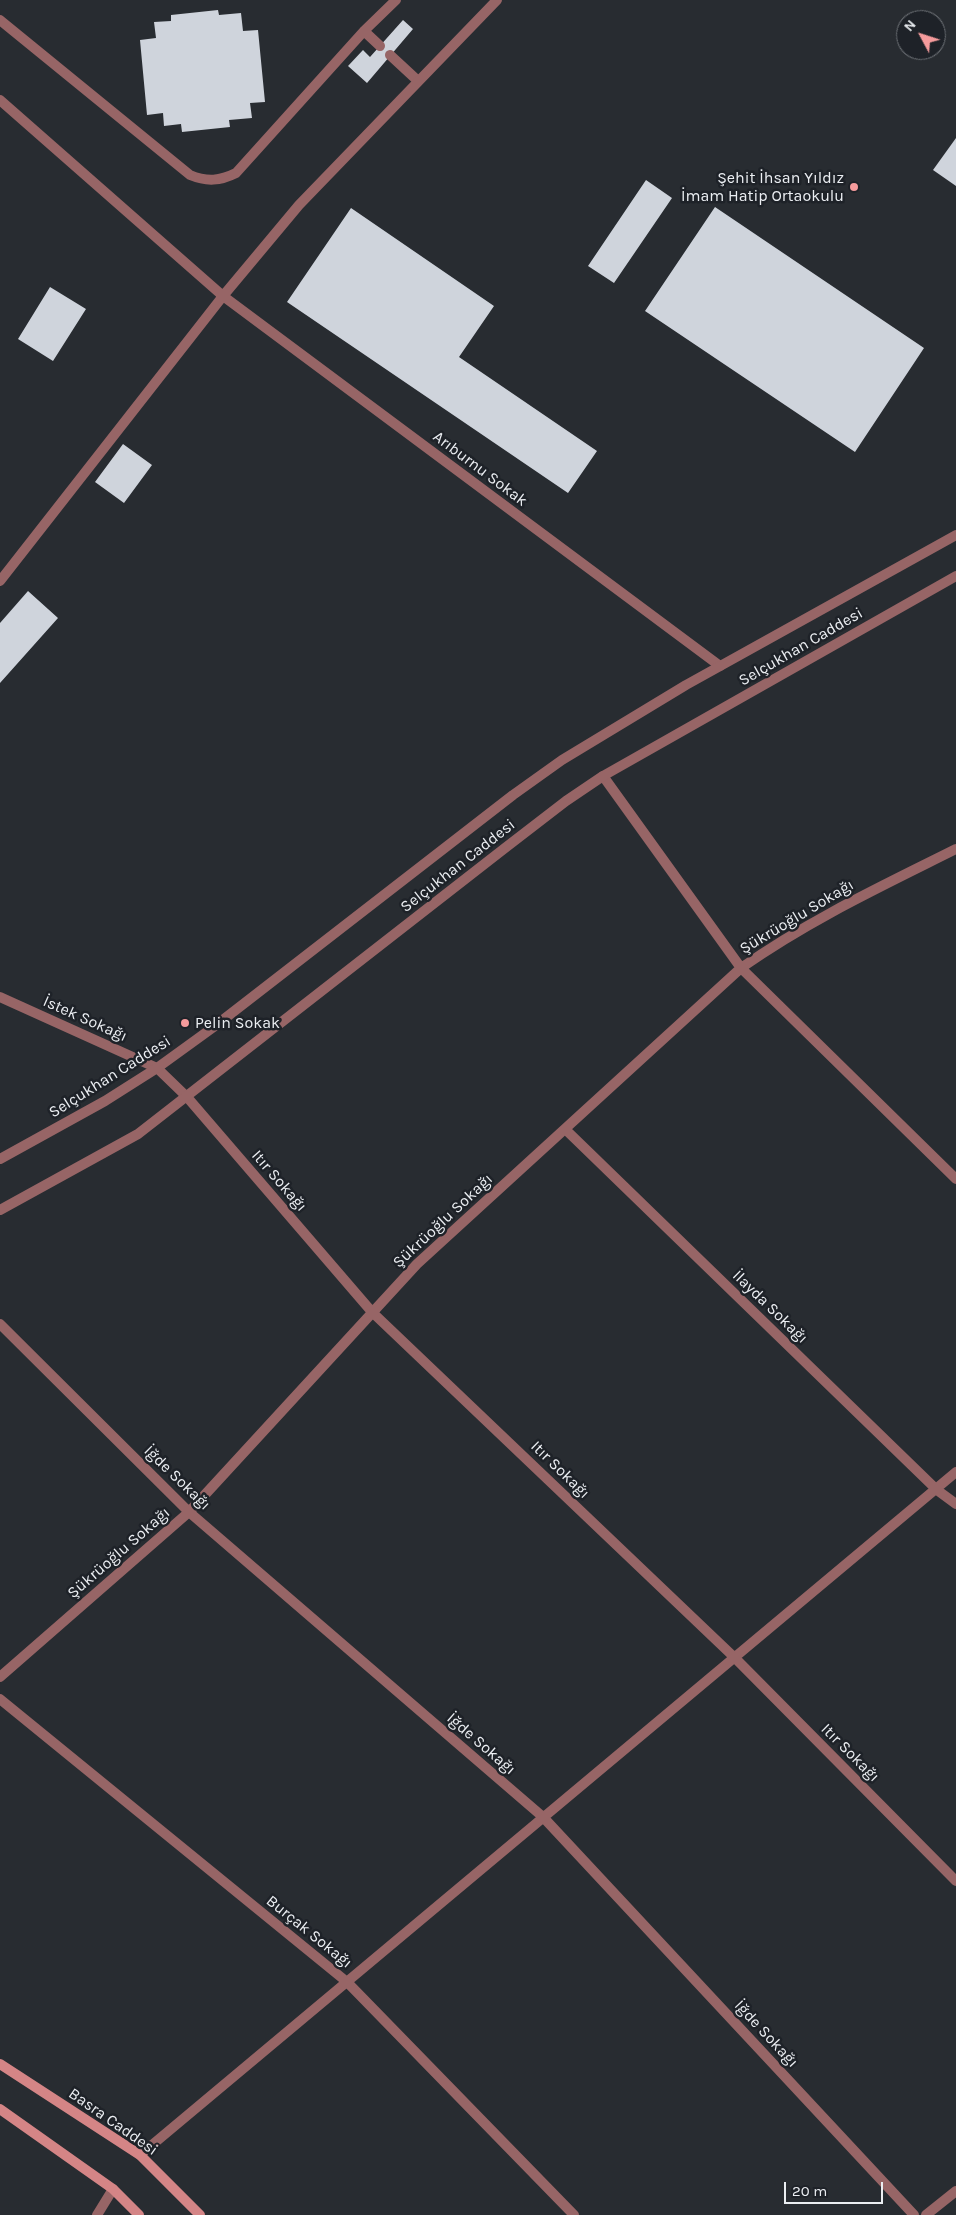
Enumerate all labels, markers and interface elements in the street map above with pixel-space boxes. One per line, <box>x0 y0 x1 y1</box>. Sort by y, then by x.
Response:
north arrow <box>896 10 946 60</box>
text: N <box>900 16 920 35</box>
place label: Şehit İhsan Yıldız İmam Hatip Ortaokulu <box>681 168 844 206</box>
marker: Şehit İhsan Yıldız İmam Hatip Ortaokulu <box>848 181 860 193</box>
street label: Arıburnu Sokak <box>429 427 531 511</box>
street label: Selçukhan Caddesi <box>735 604 867 690</box>
street label: Selçukhan Caddesi <box>397 815 519 917</box>
street label: Şükrüoğlu Sokağı <box>736 875 858 959</box>
street label: İstek Sokağı <box>40 992 130 1046</box>
place label: Pelin Sokak <box>195 1013 280 1033</box>
marker: Pelin Sokak <box>179 1017 191 1029</box>
street label: Selçukhan Caddesi <box>45 1032 175 1122</box>
street label: Itır Sokağı <box>247 1146 311 1216</box>
street label: Şükrüoğlu Sokağı <box>389 1170 497 1272</box>
street label: İlayda Sokağı <box>728 1266 812 1348</box>
street label: Itır Sokağı <box>526 1437 594 1503</box>
street label: İğde Sokağı <box>140 1442 214 1514</box>
street label: Şükrüoğlu Sokağı <box>64 1503 174 1603</box>
street label: İğde Sokağı <box>443 1709 519 1779</box>
street label: Itır Sokağı <box>817 1720 883 1786</box>
street label: Burçak Sokağı <box>262 1891 356 1973</box>
street label: İğde Sokağı <box>730 1996 802 2072</box>
street label: Basra Caddesi <box>65 2084 161 2160</box>
scale bar <box>786 2172 885 2204</box>
text: 20 m <box>792 2182 827 2200</box>

